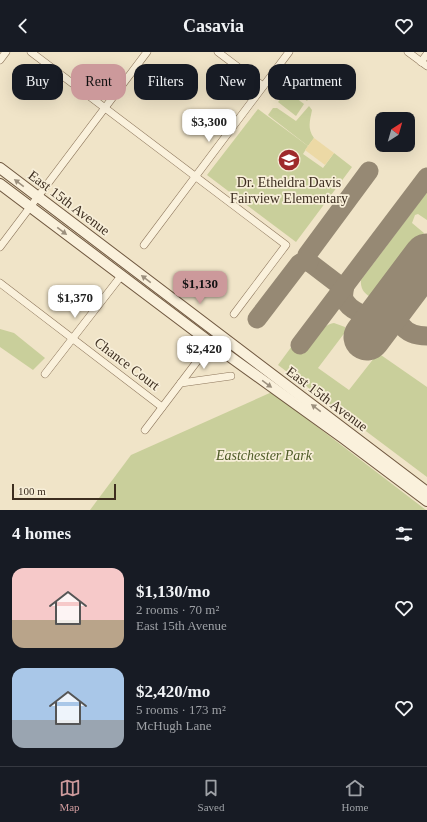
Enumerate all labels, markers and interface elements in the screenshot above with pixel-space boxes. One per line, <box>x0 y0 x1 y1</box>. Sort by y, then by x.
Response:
icon: back <box>12 15 34 37</box>
icon: heart <box>393 15 415 37</box>
text: Casavia <box>183 16 244 36</box>
chip: Buy <box>12 64 63 100</box>
chip: Rent <box>71 64 126 100</box>
chip: Filters <box>134 64 198 100</box>
chip: New <box>206 64 260 100</box>
chip: Apartment <box>268 64 356 100</box>
pin: $3,300 <box>176 109 242 143</box>
north arrow <box>375 112 415 152</box>
map controls <box>375 112 415 152</box>
text: $3,300 <box>191 114 227 129</box>
school or university icon: Dr. Etheldra Davis Fairview Elementary <box>276 147 302 173</box>
street label: East 15th Avenue <box>25 168 113 238</box>
place label: Dr. Etheldra Davis Fairview Elementary <box>230 175 348 206</box>
one-way arrow <box>14 179 24 187</box>
one-way arrow <box>56 227 67 235</box>
pin: $1,130 <box>167 271 233 305</box>
one-way arrow <box>141 275 152 283</box>
text: $1,130 <box>182 276 218 291</box>
pin: $1,370 <box>42 285 108 319</box>
text: $1,370 <box>57 290 93 305</box>
street label: Chance Court <box>92 335 162 393</box>
pin: $2,420 <box>171 336 237 370</box>
text: $2,420 <box>186 341 222 356</box>
street label: East 15th Avenue <box>283 364 371 434</box>
one-way arrow <box>262 380 272 388</box>
one-way arrow <box>311 404 322 413</box>
park label: Eastchester Park <box>215 448 313 463</box>
scale bar <box>12 482 116 501</box>
text: 100 m <box>18 485 46 497</box>
icon: filters <box>393 523 415 545</box>
text: 4 homes <box>12 524 71 543</box>
text: $1,130/mo <box>136 582 210 601</box>
icon: home <box>44 584 92 632</box>
icon: heart <box>393 597 415 619</box>
text: 2 rooms · 70 m² <box>136 602 219 617</box>
text: East 15th Avenue <box>136 618 227 633</box>
text: $2,420/mo <box>136 682 210 701</box>
icon: home <box>44 684 92 732</box>
icon: heart <box>393 697 415 719</box>
text: 5 rooms · 173 m² <box>136 702 226 717</box>
text: McHugh Lane <box>136 718 211 733</box>
tab: Map <box>59 777 81 813</box>
tab: Saved <box>198 777 224 813</box>
tab: Home <box>342 777 368 813</box>

